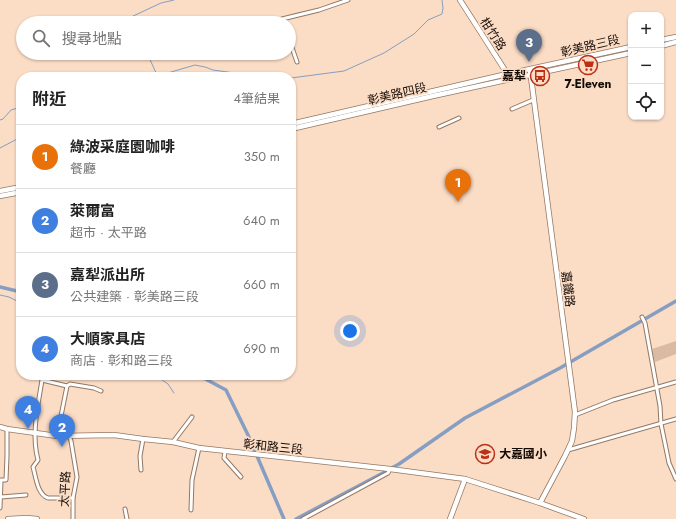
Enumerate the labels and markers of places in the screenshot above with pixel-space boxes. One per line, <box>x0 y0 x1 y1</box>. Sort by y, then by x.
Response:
pin: 3 <box>516 29 542 62</box>
supermarket icon: 7-Eleven <box>577 54 599 76</box>
bus stop icon: 嘉犁 <box>529 65 551 87</box>
place label: 嘉犁 <box>502 67 526 85</box>
place label: 7-Eleven <box>565 75 612 93</box>
pin: 1 <box>445 169 471 202</box>
pin: 4 <box>15 396 41 429</box>
pin: 2 <box>49 414 75 447</box>
school or university icon: 大嘉國小 <box>474 443 496 465</box>
place label: 大嘉國小 <box>499 445 547 463</box>

